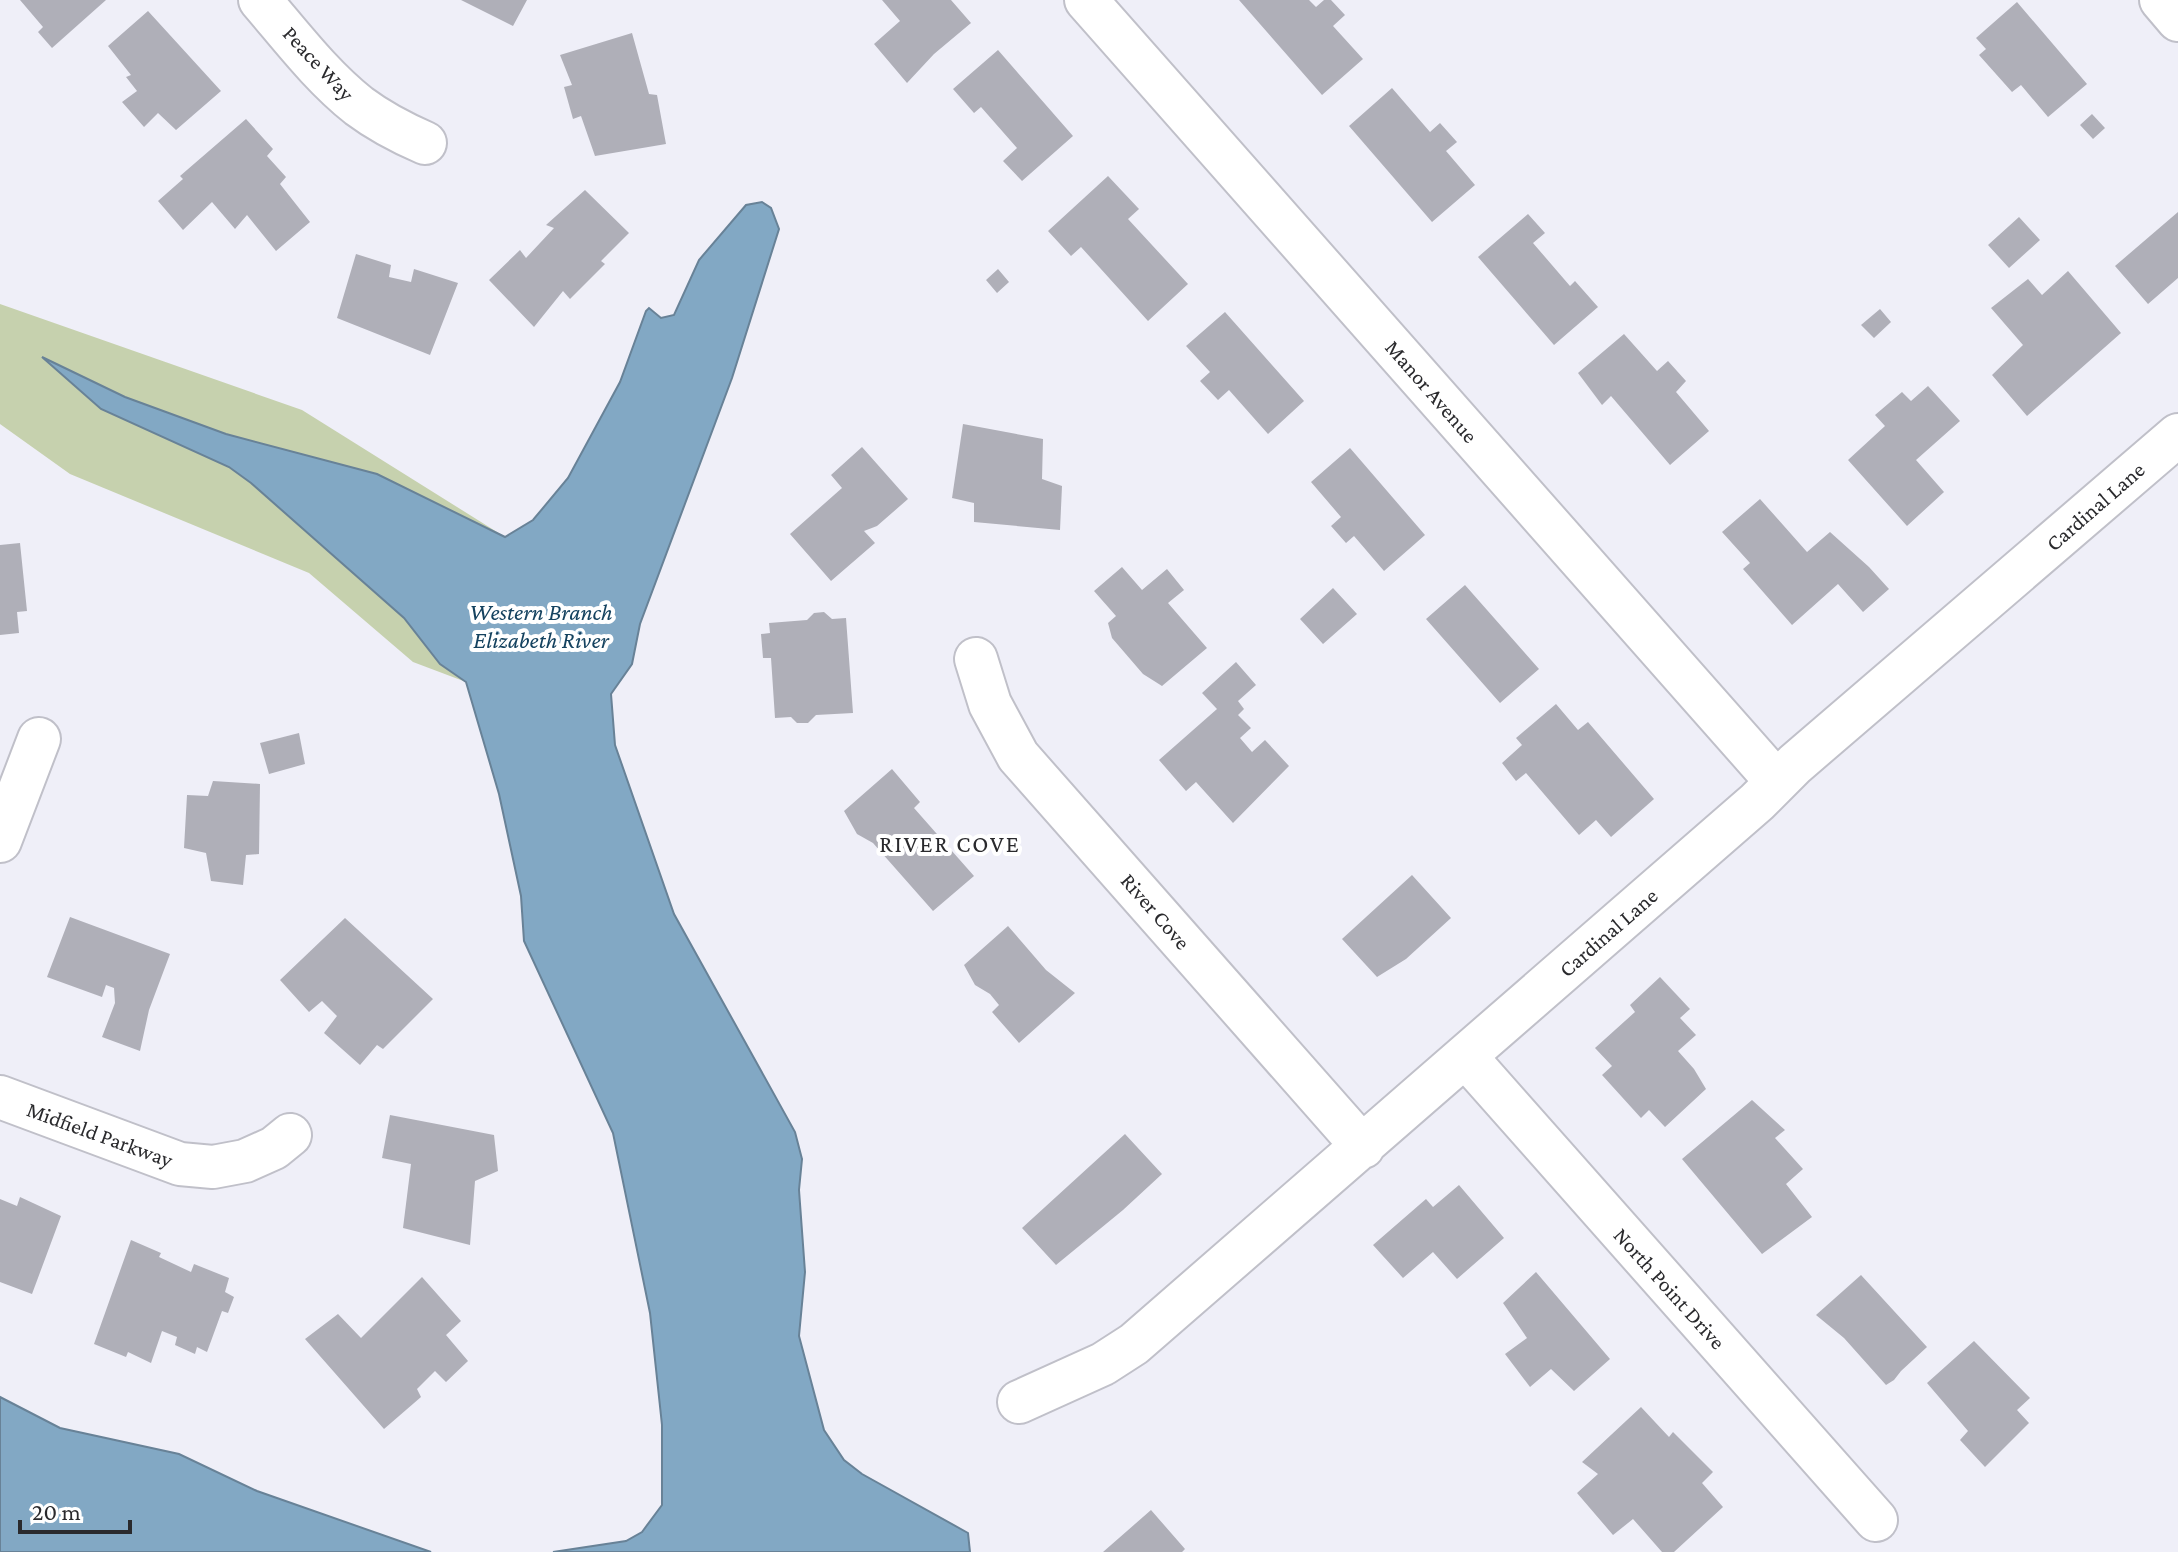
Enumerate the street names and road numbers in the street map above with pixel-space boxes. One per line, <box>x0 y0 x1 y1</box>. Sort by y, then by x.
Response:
street label: Peace Way <box>278 21 360 106</box>
street label: Manor Avenue <box>1380 335 1483 448</box>
street label: Cardinal Lane <box>2041 457 2150 556</box>
street label: River Cove <box>1116 868 1196 955</box>
street label: Cardinal Lane <box>1554 883 1663 982</box>
street label: Midfield Parkway <box>23 1096 177 1173</box>
street label: North Point Drive <box>1609 1223 1731 1354</box>

